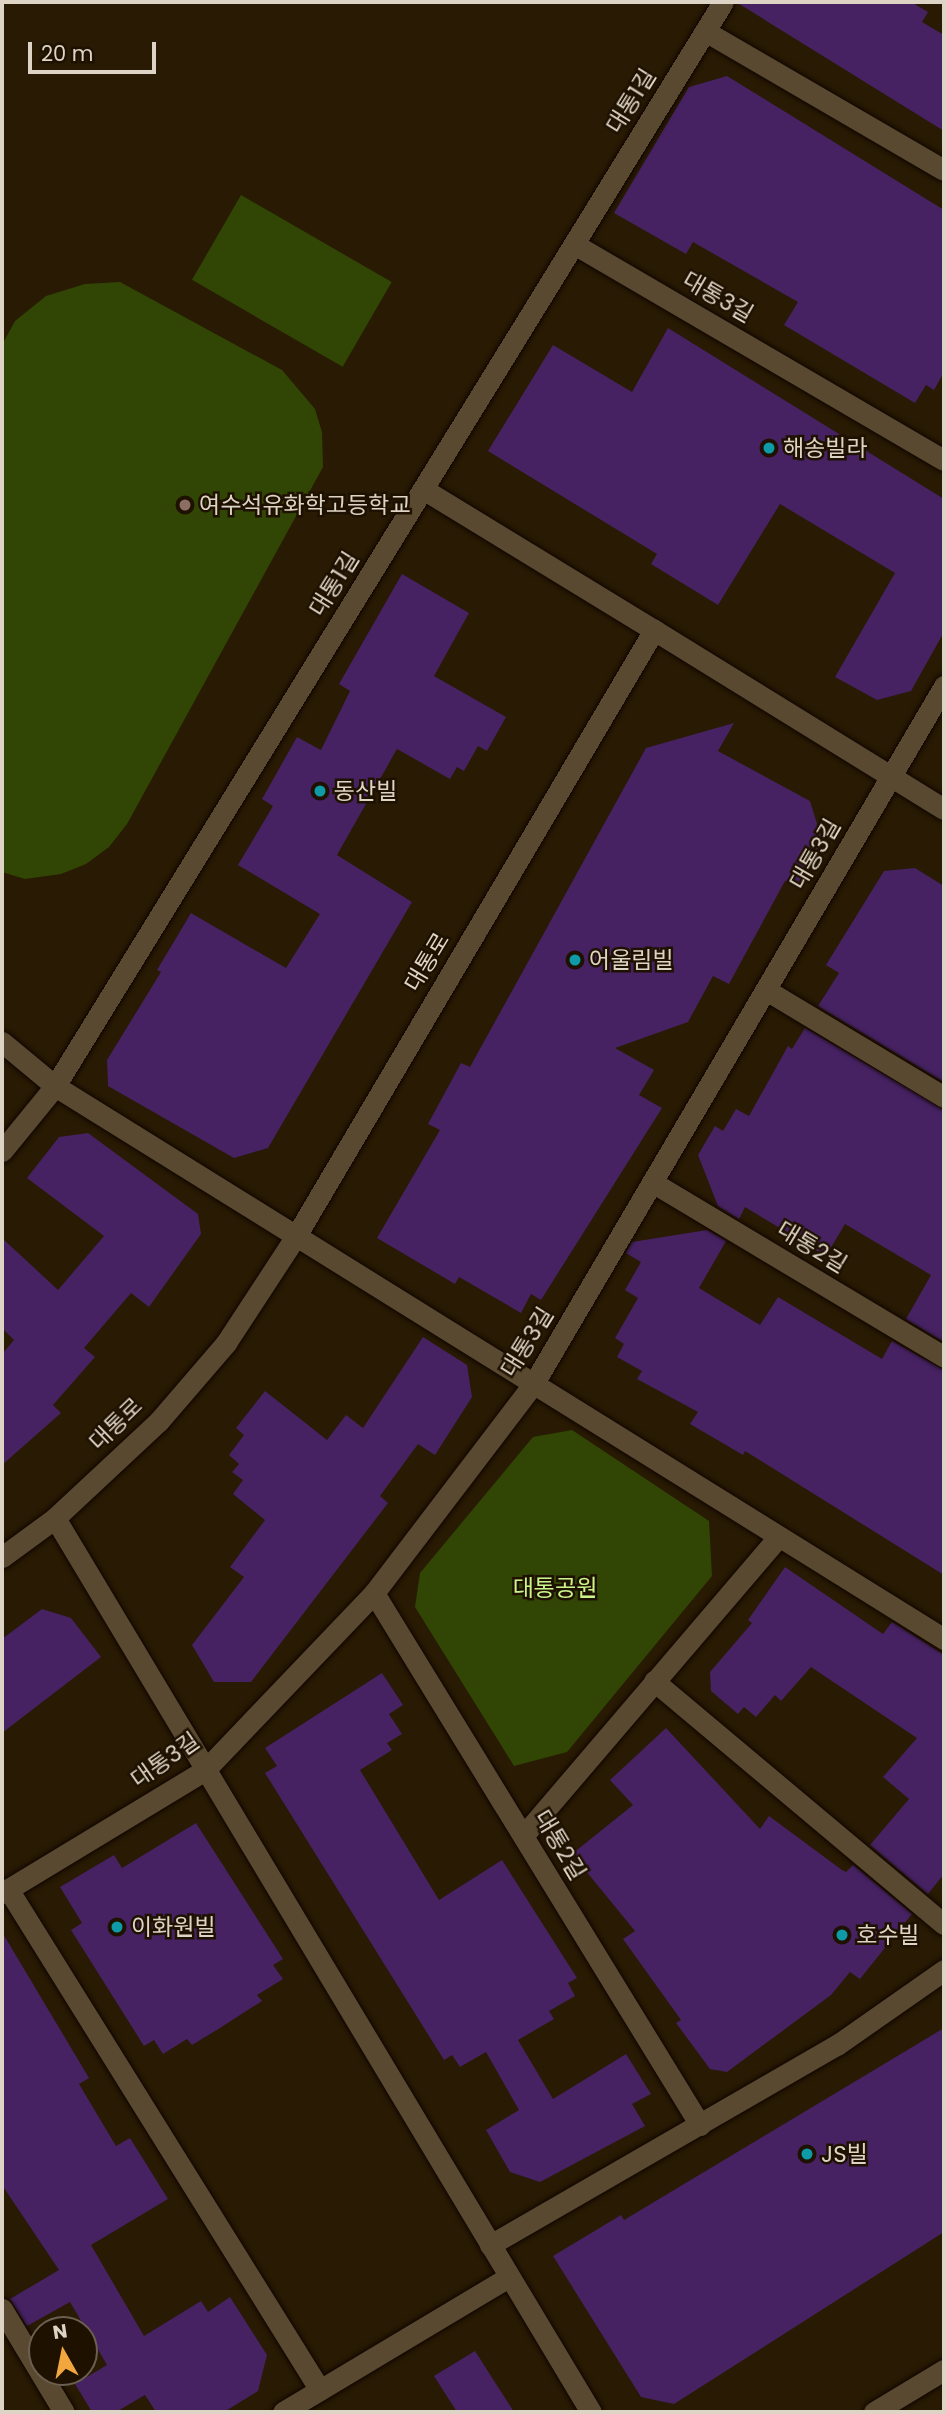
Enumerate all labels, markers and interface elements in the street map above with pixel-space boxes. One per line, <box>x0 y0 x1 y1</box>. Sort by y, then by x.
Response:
scale bar <box>32 28 159 72</box>
text: 20 m <box>41 39 94 68</box>
street label: 대통1길 <box>601 64 661 138</box>
street label: 대통3길 <box>678 266 758 328</box>
place label: 해송빌라 <box>783 434 868 462</box>
marker: 해송빌라 <box>761 440 777 456</box>
place label: 여수석유화학고등학교 <box>199 491 411 519</box>
marker: 여수석유화학고등학교 <box>177 497 193 513</box>
street label: 대통1길 <box>304 547 364 621</box>
place label: 동산빌 <box>334 777 397 805</box>
marker: 동산빌 <box>312 783 328 799</box>
street label: 대통3길 <box>784 814 846 894</box>
street label: 대통로 <box>399 928 455 996</box>
place label: 어울림빌 <box>589 946 674 974</box>
marker: 어울림빌 <box>567 952 583 968</box>
street label: 대통2길 <box>772 1215 852 1279</box>
street label: 대통3길 <box>495 1302 559 1382</box>
street label: 대통로 <box>84 1392 148 1456</box>
park label: 대통공원 <box>513 1574 597 1602</box>
street label: 대통3길 <box>126 1727 204 1793</box>
street label: 대통2길 <box>528 1805 592 1885</box>
place label: 이화원빌 <box>131 1913 216 1941</box>
marker: 이화원빌 <box>109 1919 125 1935</box>
place label: 호수빌 <box>856 1921 919 1949</box>
marker: 호수빌 <box>834 1927 850 1943</box>
place label: JS빌 <box>821 2140 868 2168</box>
marker: JS빌 <box>799 2146 815 2162</box>
north arrow <box>28 2316 98 2386</box>
text: N <box>51 2317 69 2346</box>

